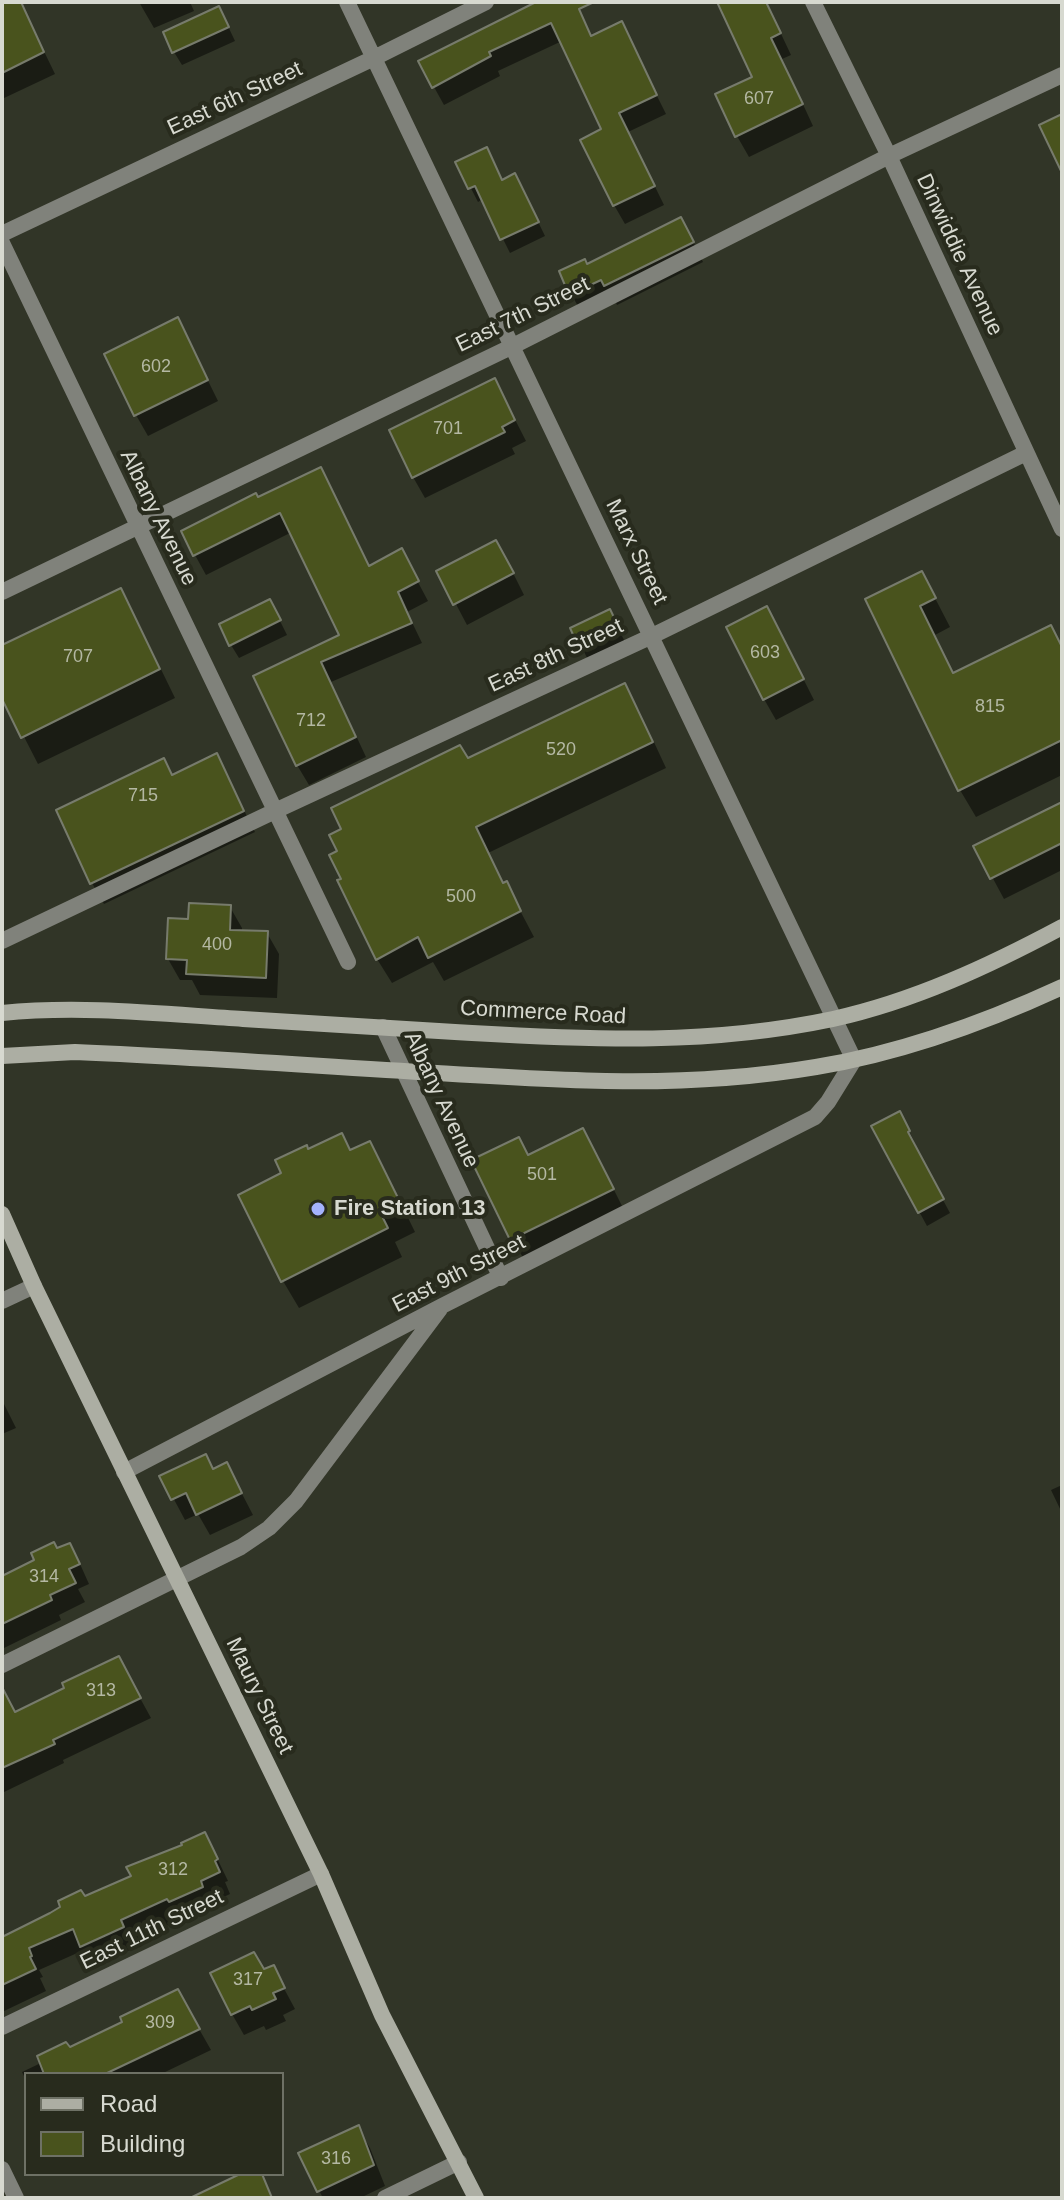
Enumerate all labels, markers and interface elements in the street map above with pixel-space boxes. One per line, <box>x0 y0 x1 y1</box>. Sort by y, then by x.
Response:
street label: East 6th Street <box>163 56 307 142</box>
house number: 607 <box>744 88 774 110</box>
street label: Dinwiddie Avenue <box>910 170 1008 340</box>
street label: East 7th Street <box>452 271 594 359</box>
house number: 602 <box>141 356 171 378</box>
house number: 701 <box>433 418 463 440</box>
street label: Albany Avenue <box>114 446 202 590</box>
street label: Marx Street <box>599 495 673 609</box>
street label: East 8th Street <box>484 613 628 699</box>
house number: 603 <box>750 642 780 664</box>
house number: 707 <box>63 646 93 668</box>
house number: 815 <box>975 696 1005 718</box>
house number: 712 <box>296 710 326 732</box>
house number: 520 <box>546 739 576 761</box>
house number: 715 <box>128 785 158 807</box>
house number: 500 <box>446 886 476 908</box>
house number: 400 <box>202 934 232 956</box>
street label: Commerce Road <box>459 995 627 1031</box>
street label: Albany Avenue <box>398 1028 484 1172</box>
house number: 501 <box>527 1164 557 1186</box>
place label: Fire Station 13 <box>334 1196 486 1222</box>
marker: Fire Station 13 <box>309 1200 327 1218</box>
street label: East 9th Street <box>388 1229 530 1319</box>
house number: 314 <box>29 1566 59 1588</box>
street label: Maury Street <box>220 1634 298 1758</box>
house number: 313 <box>86 1680 116 1702</box>
house number: 312 <box>158 1859 188 1881</box>
street label: East 11th Street <box>76 1884 228 1976</box>
house number: 317 <box>233 1969 263 1991</box>
house number: 309 <box>145 2012 175 2034</box>
legend <box>24 2072 284 2176</box>
text: Road <box>100 2090 157 2117</box>
text: Building <box>100 2130 185 2157</box>
house number: 316 <box>321 2148 351 2170</box>

